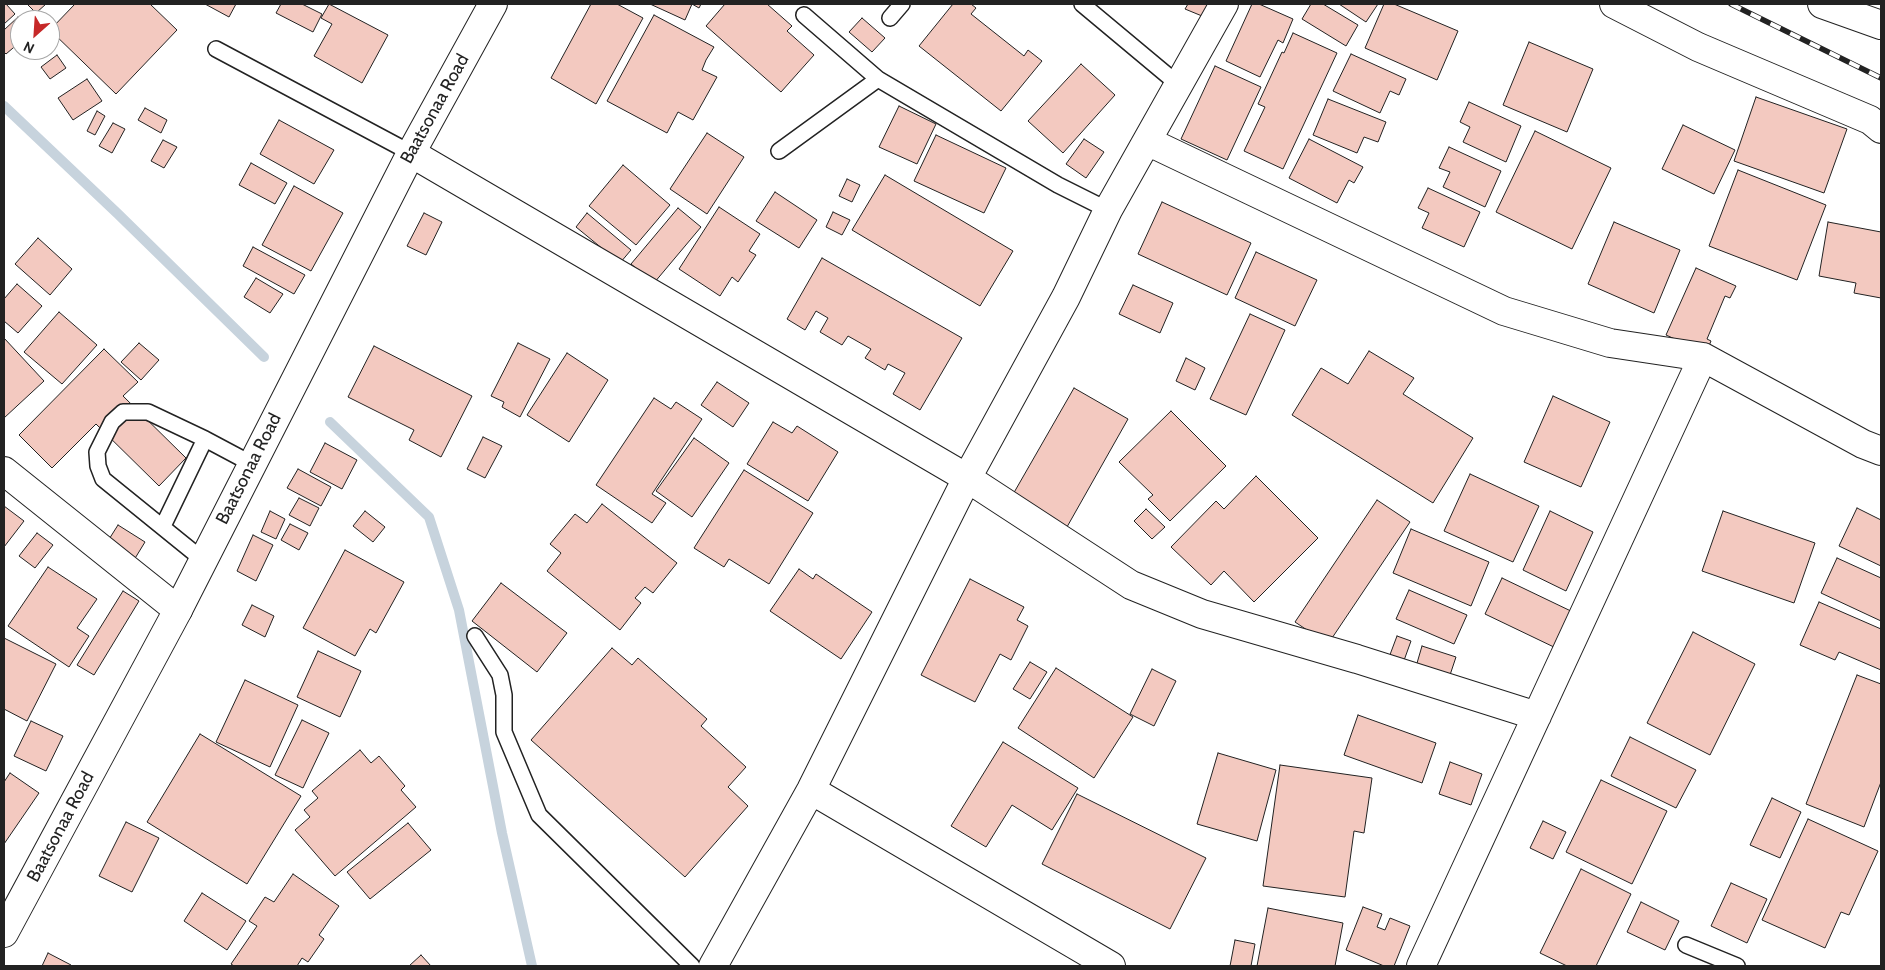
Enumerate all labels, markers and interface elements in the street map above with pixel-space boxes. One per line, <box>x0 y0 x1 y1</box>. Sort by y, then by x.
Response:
north arrow <box>10 10 60 60</box>
text: N <box>20 37 37 58</box>
street label: Baatsonaa Road <box>396 51 474 167</box>
street label: Baatsonaa Road <box>212 410 286 528</box>
street label: Baatsonaa Road <box>23 768 99 886</box>

